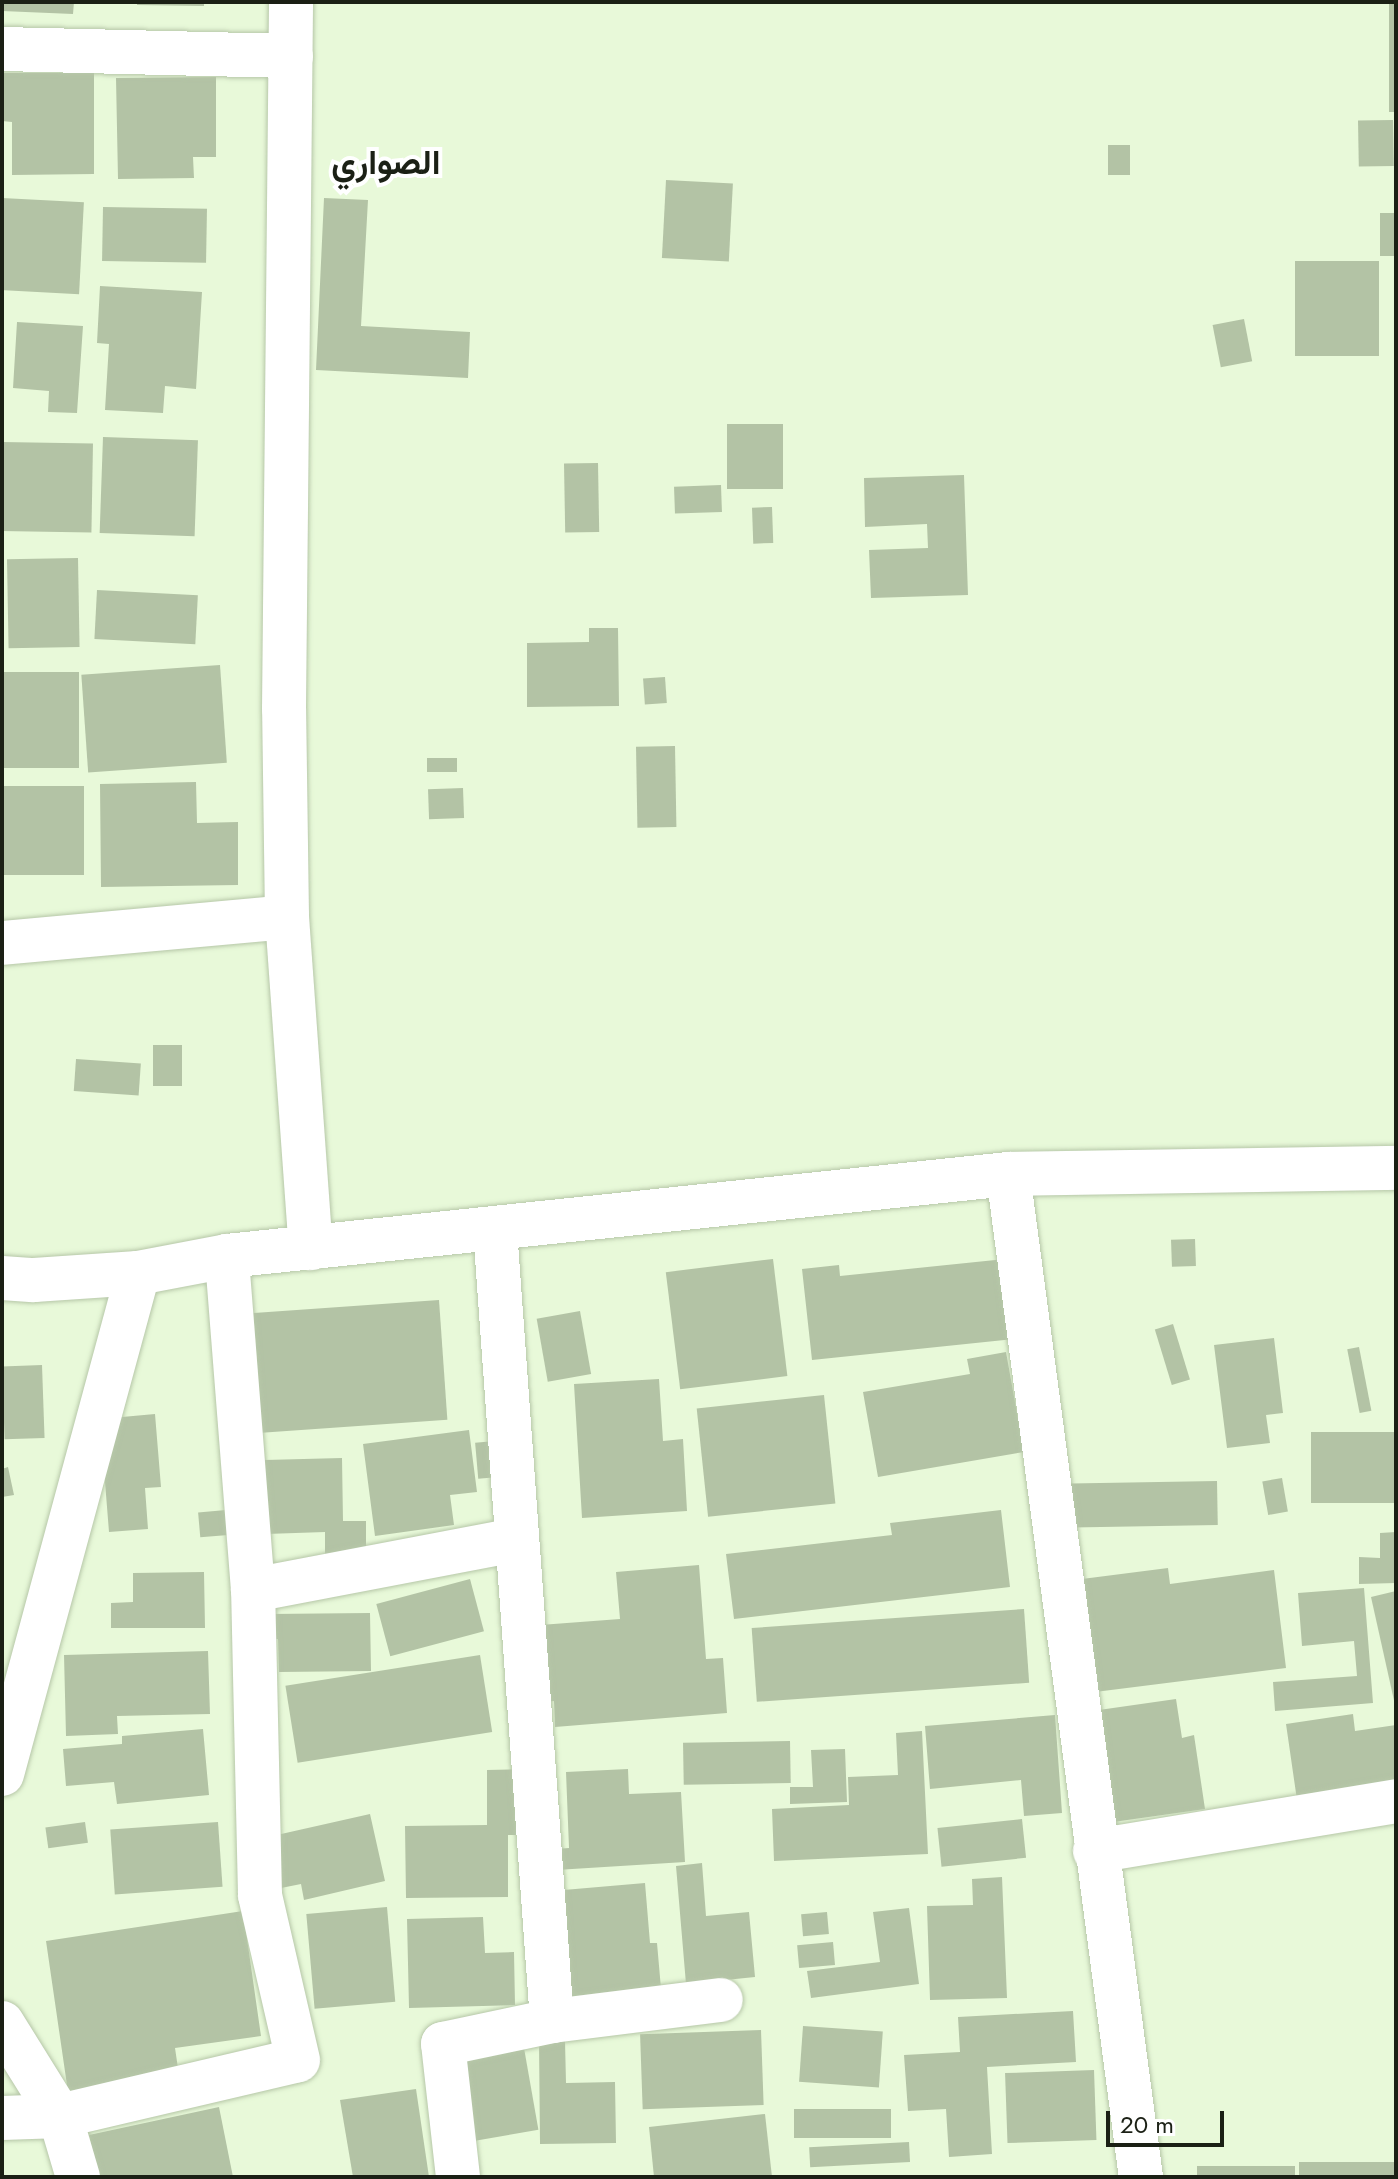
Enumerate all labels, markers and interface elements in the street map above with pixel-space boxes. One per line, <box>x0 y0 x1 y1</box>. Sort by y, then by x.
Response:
district label: الصواري <box>331 143 441 183</box>
scale bar <box>1110 2095 1228 2145</box>
text: 20 m <box>1120 2107 1174 2142</box>

